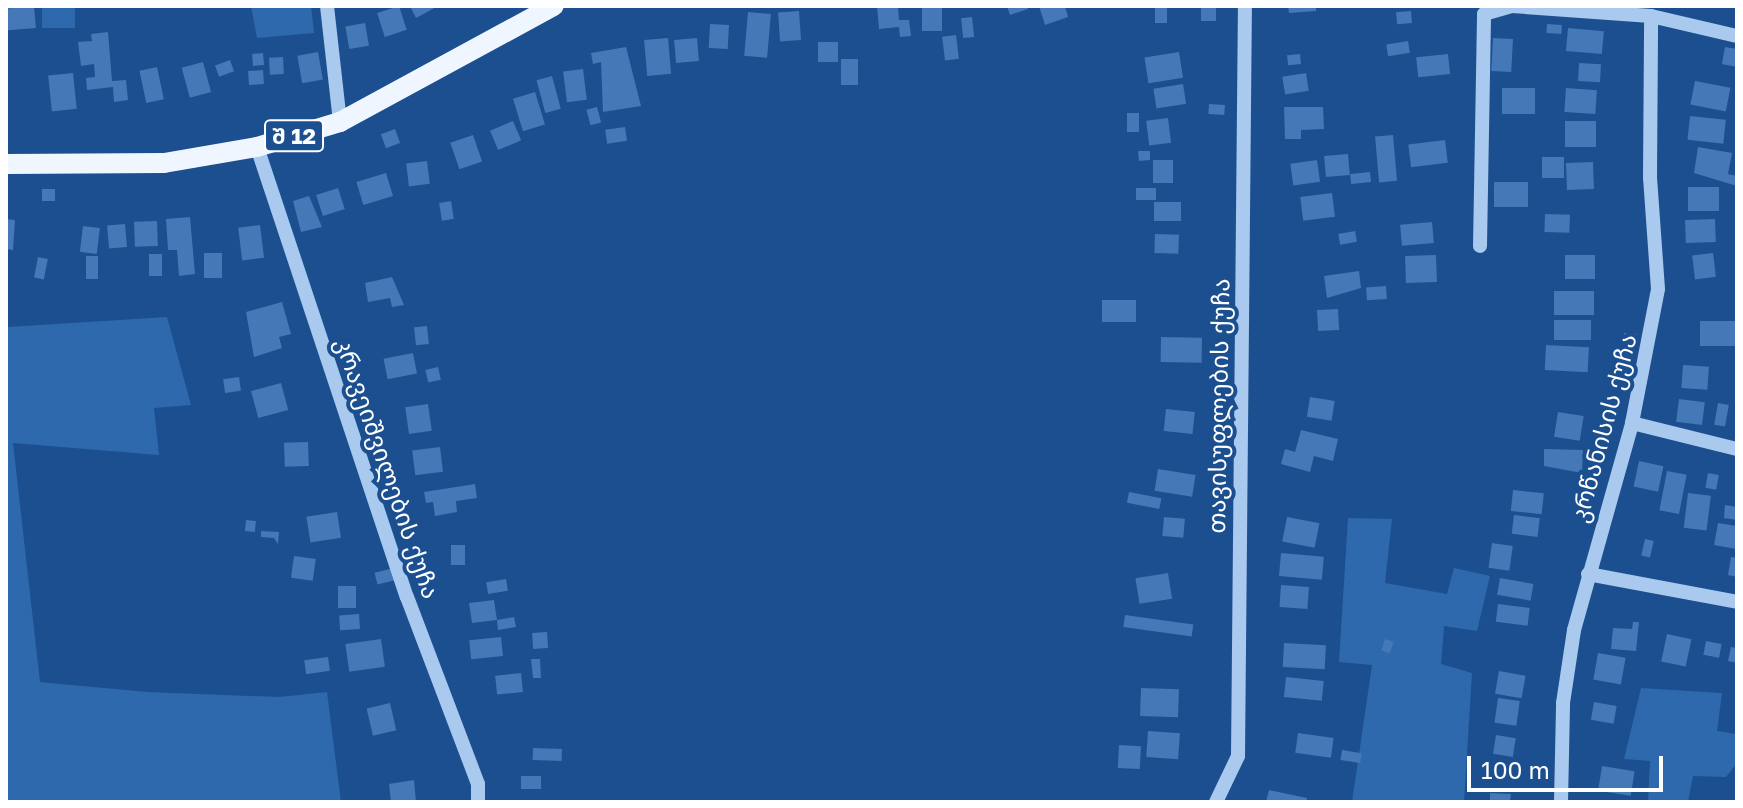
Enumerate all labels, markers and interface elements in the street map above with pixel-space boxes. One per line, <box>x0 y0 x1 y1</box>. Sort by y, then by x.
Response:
road number: შ 12 <box>264 118 324 154</box>
street label: თავისუფლების ქუჩა <box>1201 278 1235 534</box>
street label: კრწანისის ქუჩა <box>1564 331 1642 525</box>
street label: კრავეიშვილების ქუჩა <box>330 334 446 602</box>
scale bar <box>1471 740 1667 790</box>
text: 100 m <box>1481 755 1550 784</box>

